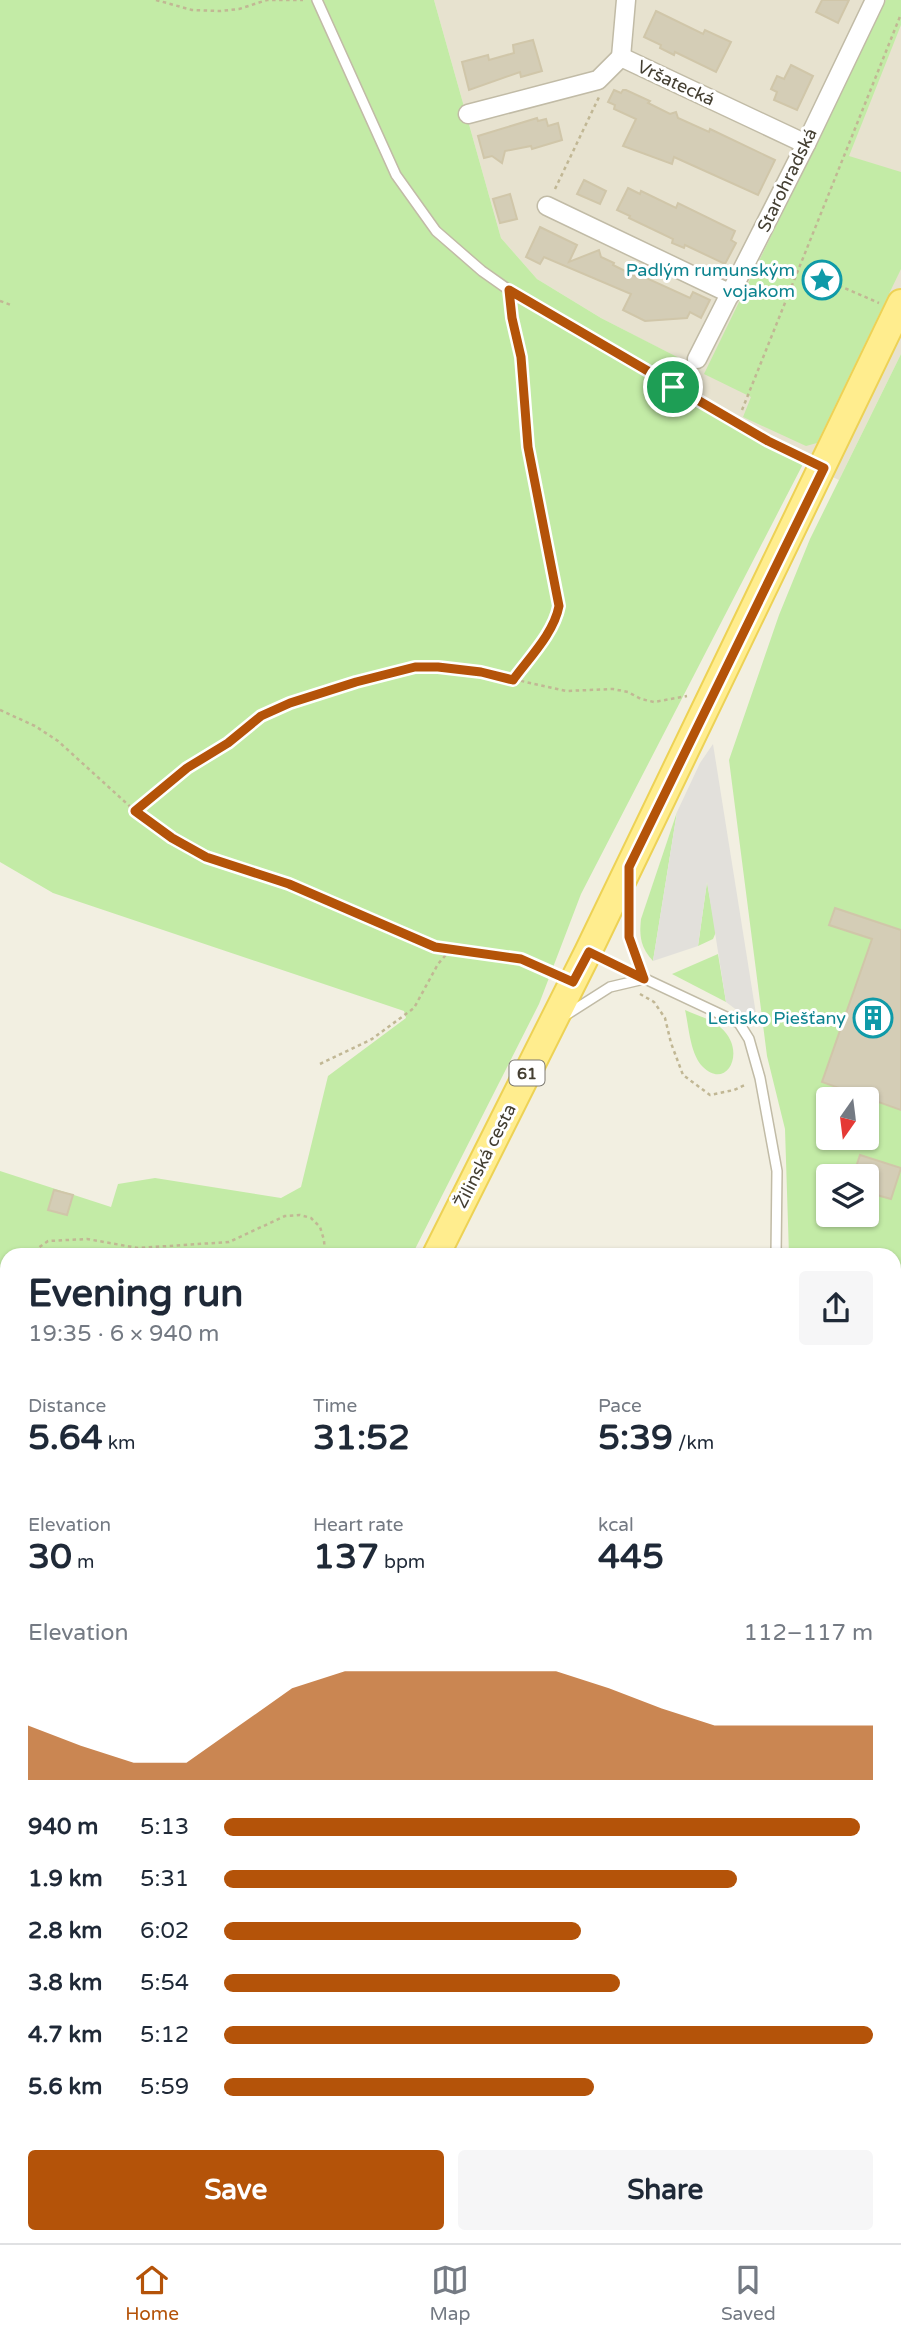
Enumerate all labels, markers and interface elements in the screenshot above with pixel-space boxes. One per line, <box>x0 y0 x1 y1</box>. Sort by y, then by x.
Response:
street label: Vršatecká <box>634 55 718 111</box>
street label: Starohradská <box>752 124 822 236</box>
place label: Padlým rumunským vojakom <box>626 259 795 302</box>
place icon: Padlým rumunským vojakom <box>801 259 843 301</box>
pin <box>643 357 703 417</box>
icon: arrive <box>654 368 692 406</box>
building icon: Letisko Piešťany <box>852 997 894 1039</box>
place label: Letisko Piešťany <box>708 1007 846 1029</box>
road number: 61 <box>510 1060 544 1086</box>
north arrow <box>816 1087 878 1150</box>
map controls <box>816 1087 879 1227</box>
street label: Žilinská cesta <box>449 1100 521 1212</box>
button: layers <box>816 1164 879 1227</box>
text: Evening run <box>28 1271 243 1317</box>
button: share <box>799 1271 873 1345</box>
text: 19:35 · 6 × 940 m <box>28 1320 219 1348</box>
text: Distance <box>28 1395 106 1417</box>
text: Time <box>313 1395 357 1417</box>
text: Pace <box>598 1395 642 1417</box>
text: 5.64 <box>28 1417 103 1459</box>
text: 31:52 <box>313 1417 410 1459</box>
text: 5:39 <box>598 1417 673 1459</box>
text: km <box>103 1432 135 1454</box>
text: /km <box>673 1432 714 1454</box>
text: Elevation <box>28 1514 111 1536</box>
text: Heart rate <box>313 1514 404 1536</box>
text: kcal <box>598 1514 634 1536</box>
text: 30 <box>28 1536 72 1578</box>
text: 137 <box>313 1536 379 1578</box>
text: 445 <box>598 1536 664 1578</box>
text: m <box>72 1551 94 1573</box>
text: bpm <box>379 1551 425 1573</box>
text: Elevation <box>28 1619 129 1647</box>
text: 112–117 m <box>744 1619 873 1647</box>
text: 940 m <box>28 1813 98 1841</box>
text: 5:13 <box>140 1813 189 1841</box>
text: 1.9 km <box>28 1865 103 1893</box>
text: 5:31 <box>140 1865 189 1893</box>
text: 2.8 km <box>28 1917 102 1945</box>
text: 6:02 <box>140 1917 189 1945</box>
text: 3.8 km <box>28 1969 102 1997</box>
text: 5:54 <box>140 1969 189 1997</box>
text: 4.7 km <box>28 2021 102 2049</box>
text: 5:12 <box>140 2021 189 2049</box>
text: 5.6 km <box>28 2073 102 2101</box>
text: 5:59 <box>140 2073 189 2101</box>
button: Save <box>28 2150 444 2230</box>
button: Share <box>458 2150 873 2230</box>
tab: Home <box>125 2261 179 2325</box>
tab: Map <box>429 2261 470 2325</box>
tab: Saved <box>721 2261 776 2325</box>

